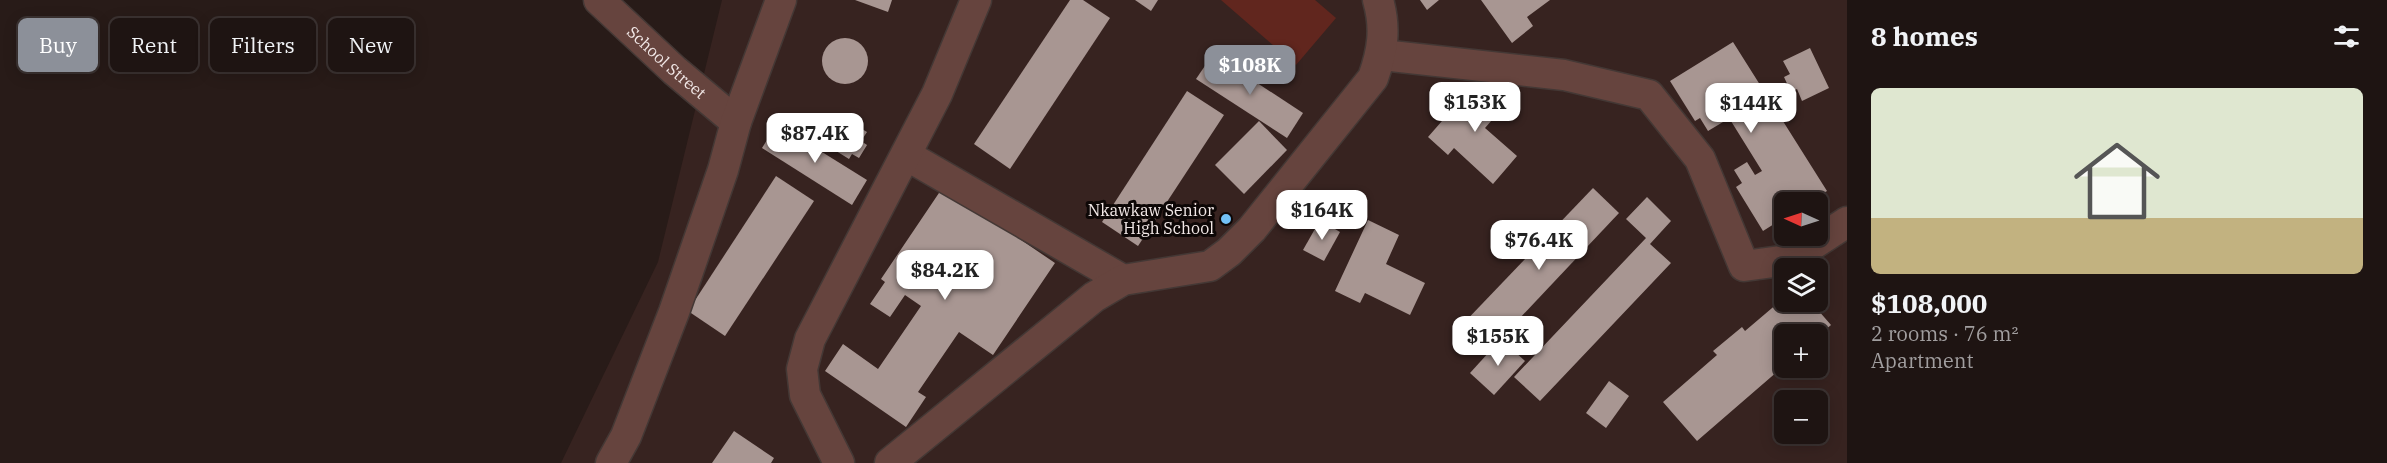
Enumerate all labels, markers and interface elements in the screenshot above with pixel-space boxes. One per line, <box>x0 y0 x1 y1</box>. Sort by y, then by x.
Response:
chip: Buy <box>18 18 98 72</box>
chip: Rent <box>110 18 198 72</box>
chip: Filters <box>210 18 316 72</box>
chip: New <box>328 18 414 72</box>
text: 8 homes <box>1871 19 1978 53</box>
icon: filters <box>2330 20 2363 53</box>
street label: School Street <box>623 22 711 103</box>
pin: $108K <box>1208 45 1292 96</box>
text: $108K <box>1218 51 1282 78</box>
pin: $153K <box>1433 82 1517 133</box>
pin: $144K <box>1709 83 1793 134</box>
text: $153K <box>1443 88 1507 115</box>
text: $144K <box>1719 89 1783 116</box>
pin: $87.4K <box>766 113 864 164</box>
text: $87.4K <box>781 119 849 146</box>
icon: home <box>2063 127 2171 235</box>
pin: $164K <box>1280 190 1364 241</box>
north arrow <box>1774 192 1828 246</box>
map controls <box>1774 192 1828 444</box>
text: $164K <box>1290 196 1354 223</box>
place label: Nkawkaw Senior High School <box>1088 200 1214 238</box>
marker: Nkawkaw Senior High School <box>1219 212 1233 226</box>
pin: $76.4K <box>1490 220 1588 271</box>
text: $76.4K <box>1505 226 1573 253</box>
pin: $84.2K <box>896 250 994 301</box>
text: $84.2K <box>911 256 979 283</box>
button: layers <box>1774 258 1828 312</box>
text: $108,000 <box>1871 286 1987 320</box>
pin: $155K <box>1456 316 1540 367</box>
text: 2 rooms · 76 m² <box>1871 320 2018 347</box>
text: $155K <box>1466 322 1530 349</box>
button: + <box>1774 324 1828 378</box>
text: Apartment <box>1871 347 1974 374</box>
button: − <box>1774 390 1828 444</box>

